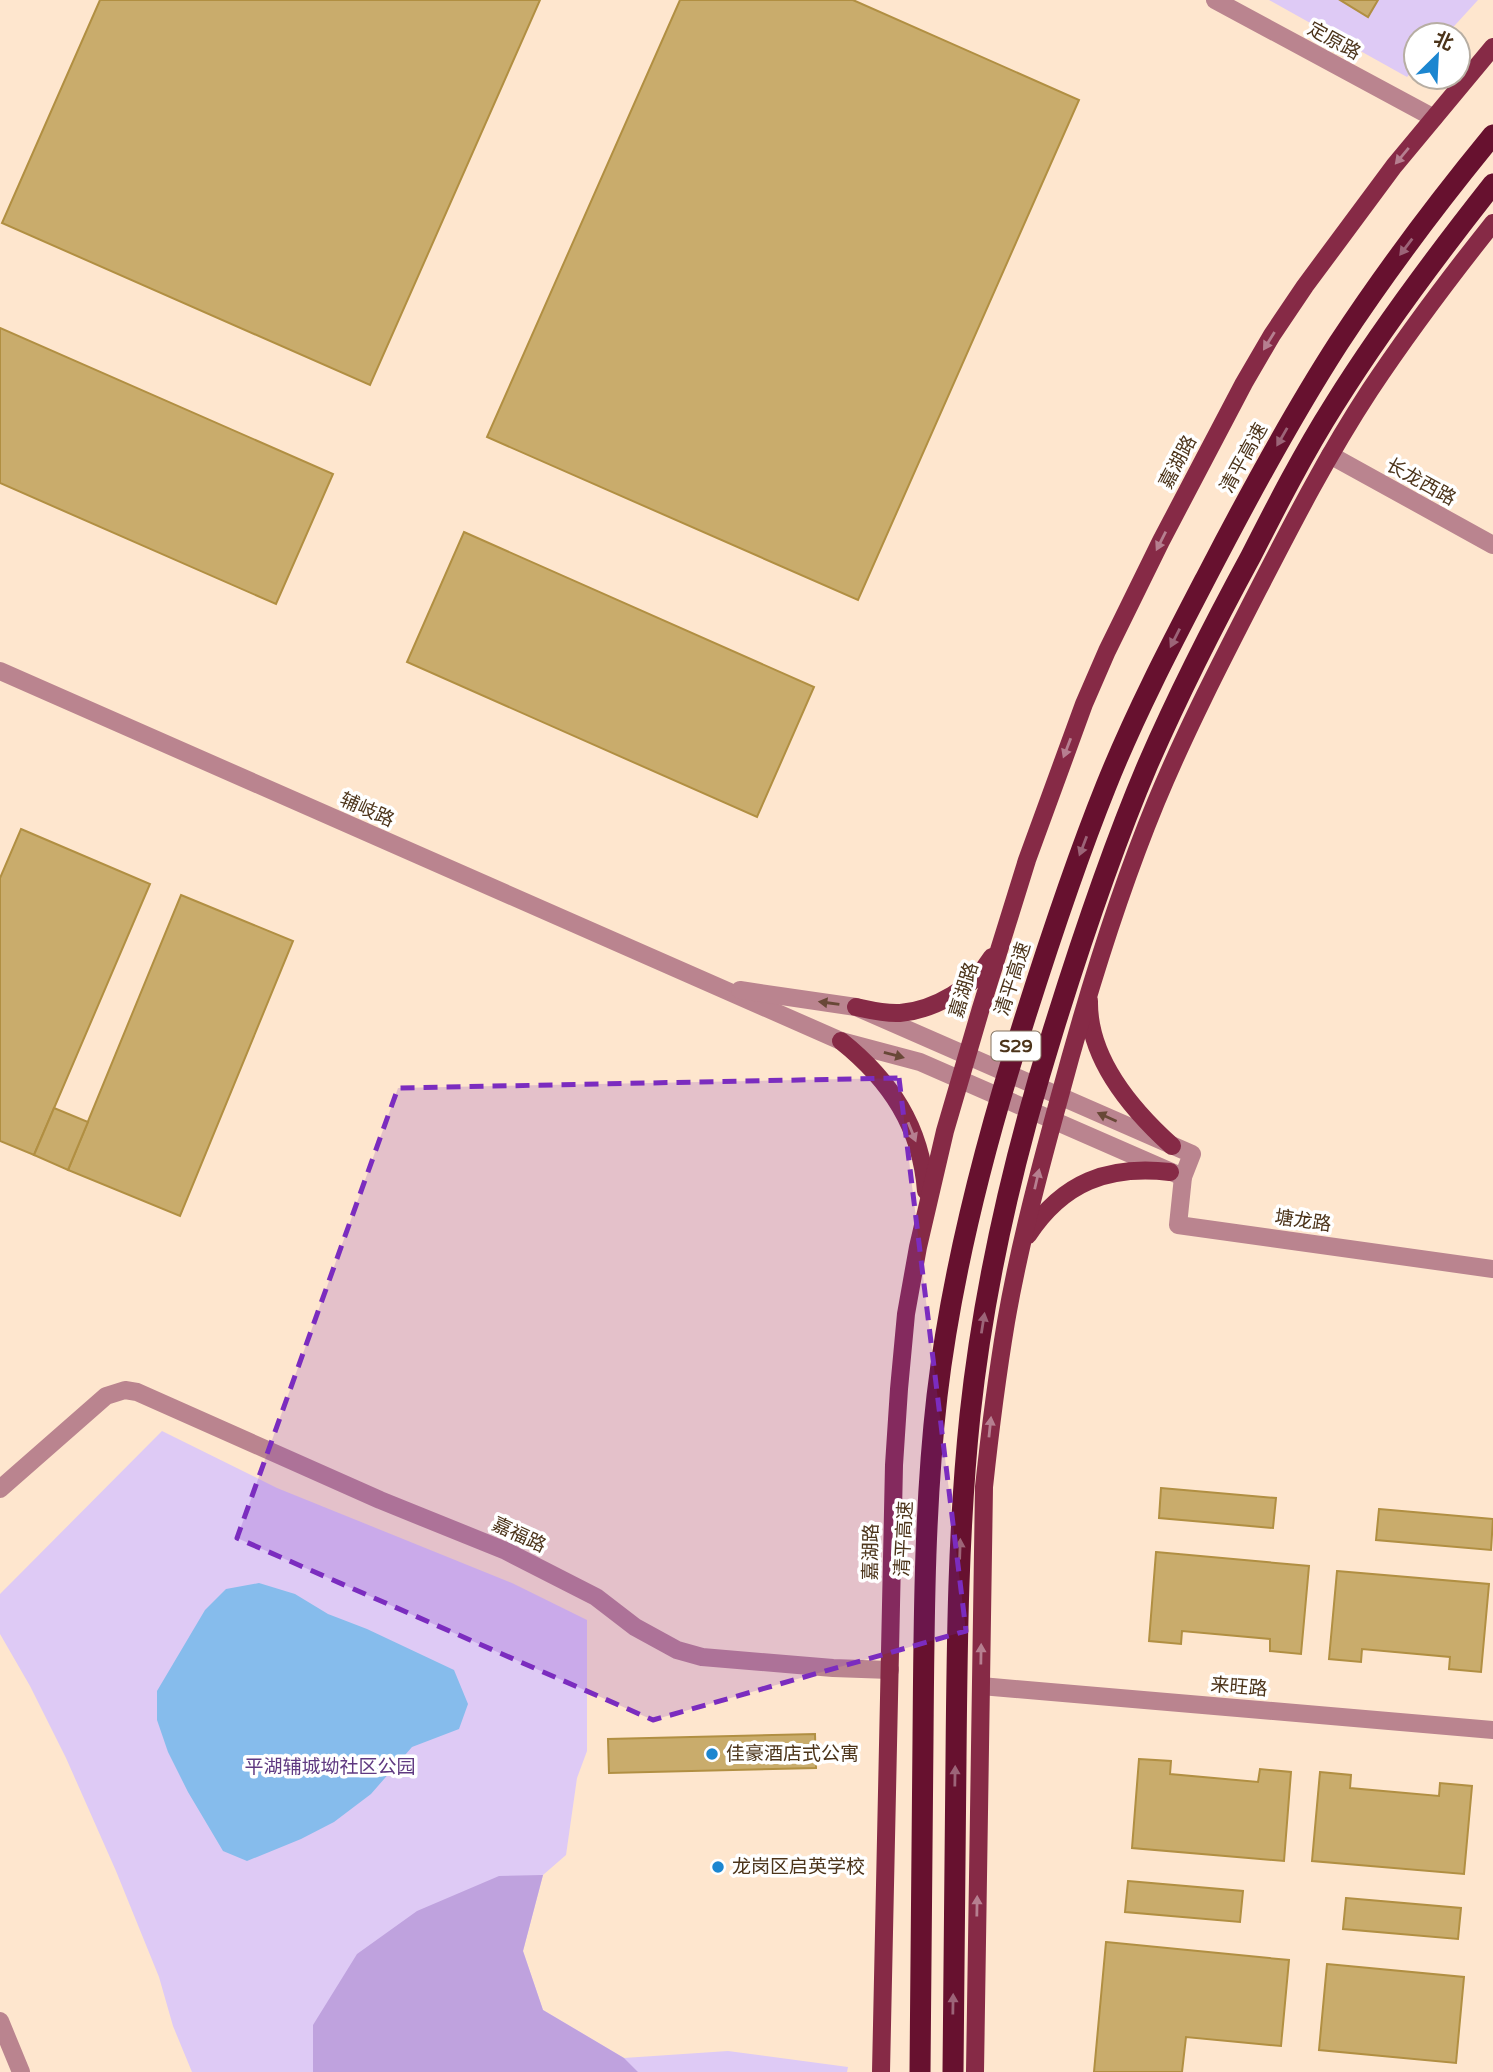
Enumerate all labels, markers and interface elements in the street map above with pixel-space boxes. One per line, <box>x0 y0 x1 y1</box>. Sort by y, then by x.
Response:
street label: 定原路 <box>1304 18 1364 64</box>
north arrow <box>1402 21 1472 91</box>
text: 北 <box>1430 27 1457 55</box>
one-way arrow <box>1395 148 1410 165</box>
one-way arrow <box>1400 238 1414 256</box>
one-way arrow <box>1263 331 1276 350</box>
street label: 清平高速 <box>1216 419 1272 497</box>
one-way arrow <box>1276 427 1288 447</box>
street label: 嘉湖路 <box>1155 432 1201 492</box>
street label: 长龙西路 <box>1382 454 1460 510</box>
one-way arrow <box>1156 531 1167 551</box>
one-way arrow <box>1169 628 1181 648</box>
one-way arrow <box>1062 737 1073 758</box>
street label: 辅岐路 <box>336 788 398 832</box>
one-way arrow <box>1078 835 1089 856</box>
street label: 清平高速 <box>991 939 1035 1019</box>
street label: 嘉湖路 <box>945 960 983 1020</box>
one-way arrow <box>818 998 840 1009</box>
road number: S29 <box>992 1031 1040 1060</box>
one-way arrow <box>884 1050 906 1061</box>
one-way arrow <box>1097 1111 1117 1123</box>
one-way arrow <box>907 1121 918 1142</box>
one-way arrow <box>1032 1168 1043 1190</box>
street label: 塘龙路 <box>1273 1206 1333 1236</box>
one-way arrow <box>978 1312 989 1334</box>
one-way arrow <box>985 1415 996 1437</box>
street label: 清平高速 <box>891 1500 917 1578</box>
street label: 嘉福路 <box>489 1513 549 1557</box>
street label: 嘉湖路 <box>860 1523 882 1581</box>
one-way arrow <box>954 1538 965 1560</box>
one-way arrow <box>976 1643 987 1665</box>
street label: 来旺路 <box>1210 1674 1268 1700</box>
place label: 佳豪酒店式公寓 <box>726 1743 859 1765</box>
marker: 佳豪酒店式公寓 <box>704 1746 720 1762</box>
park label: 平湖辅城坳社区公园 <box>244 1756 416 1778</box>
one-way arrow <box>950 1765 961 1787</box>
place label: 龙岗区启英学校 <box>732 1856 865 1878</box>
marker: 龙岗区启英学校 <box>710 1859 726 1875</box>
one-way arrow <box>971 1895 983 1917</box>
one-way arrow <box>948 1993 959 2015</box>

